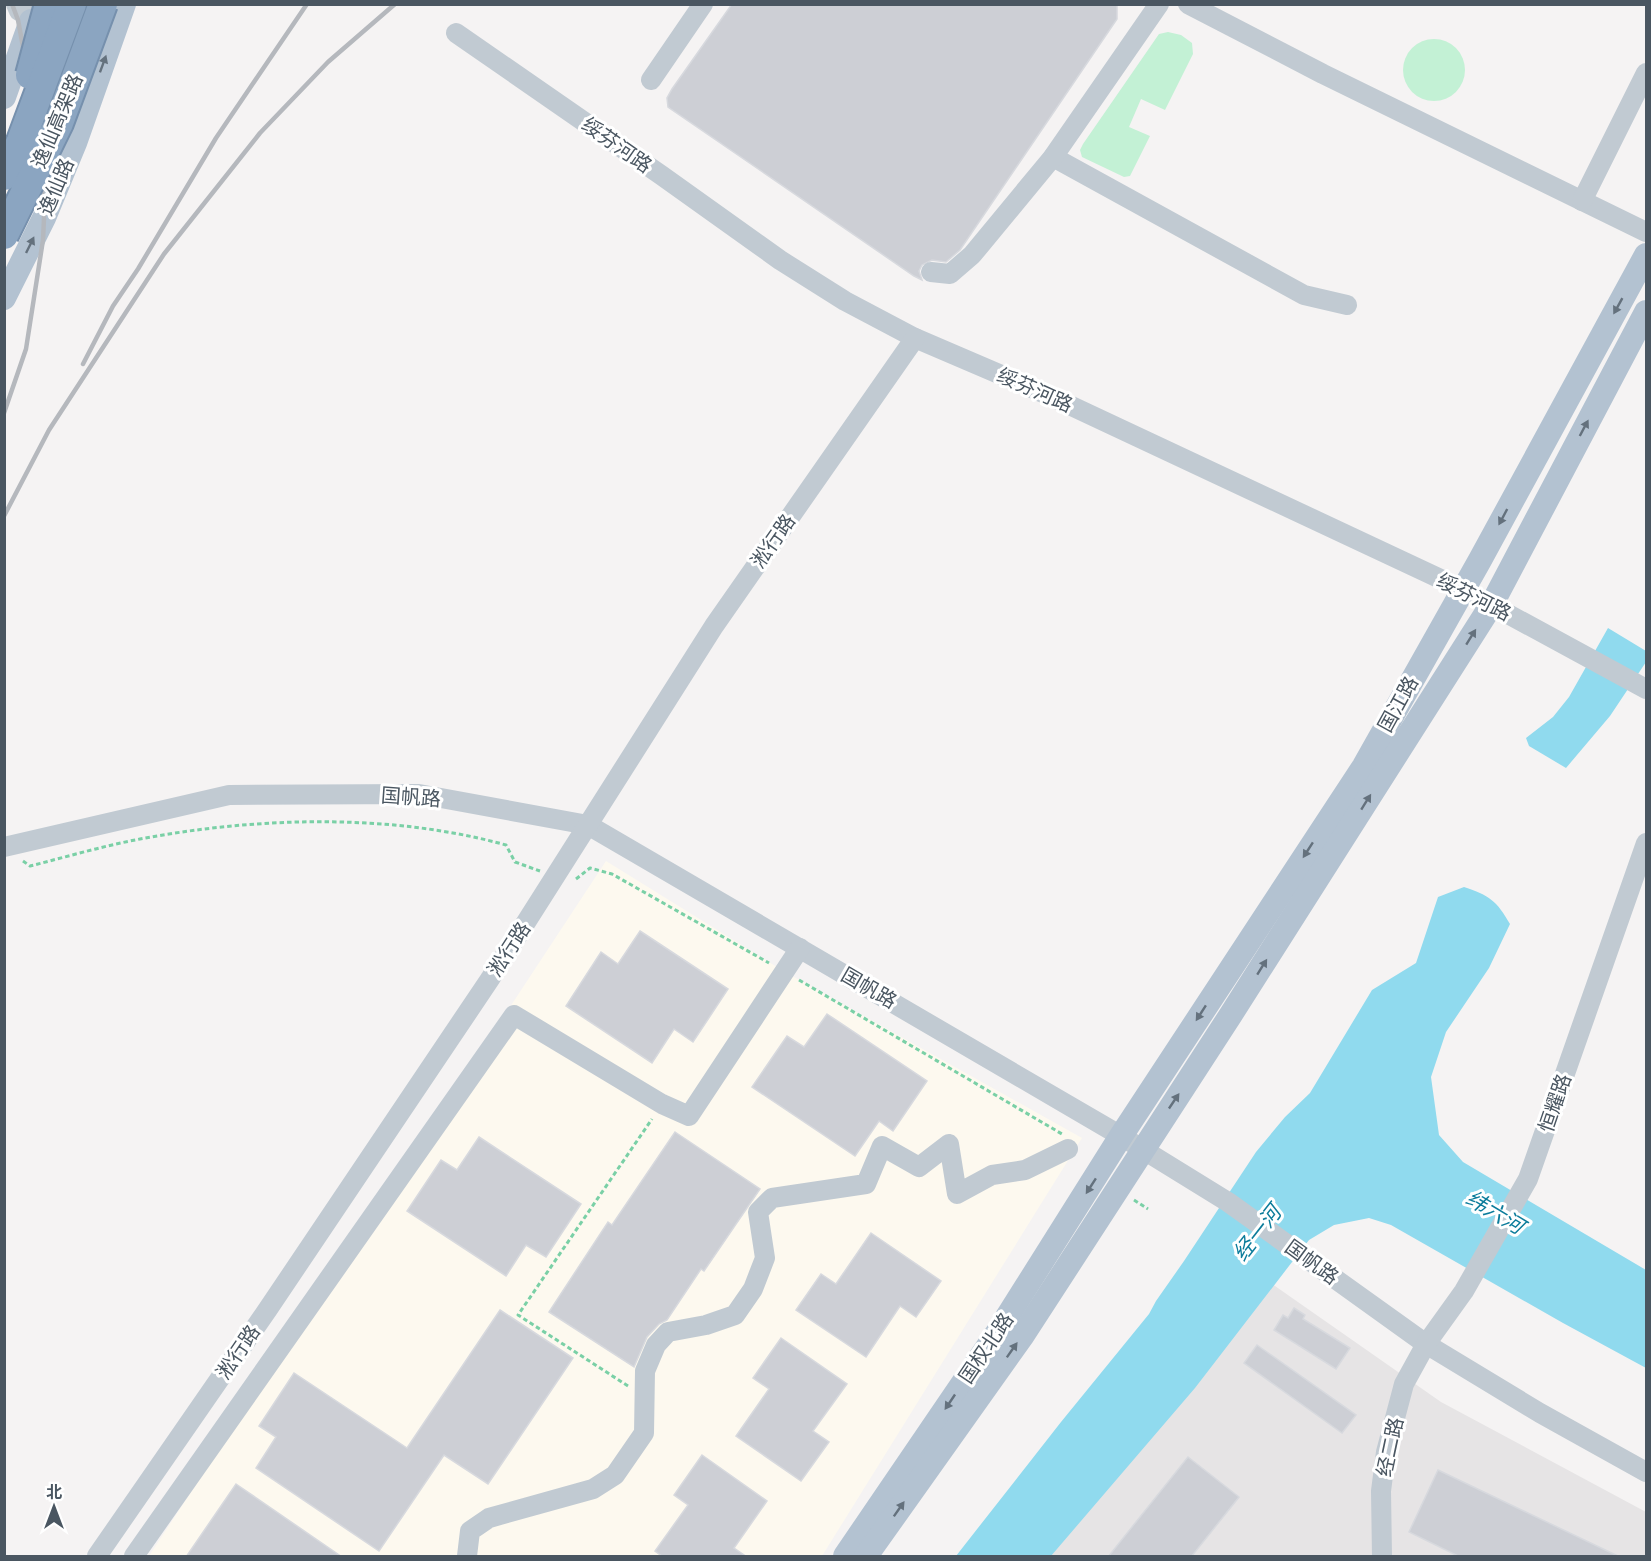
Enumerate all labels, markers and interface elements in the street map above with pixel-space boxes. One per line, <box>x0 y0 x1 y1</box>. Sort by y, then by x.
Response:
one-way arrow <box>98 55 108 73</box>
street label: 逸仙高架路 <box>26 70 88 172</box>
street label: 绥芬河路 <box>577 112 657 178</box>
street label: 逸仙路 <box>33 155 79 219</box>
one-way arrow <box>26 237 35 254</box>
one-way arrow <box>1613 298 1623 315</box>
street label: 绥芬河路 <box>994 363 1076 417</box>
one-way arrow <box>1579 419 1589 436</box>
one-way arrow <box>1498 509 1508 526</box>
street label: 淞行路 <box>746 510 800 572</box>
street label: 绥芬河路 <box>1433 568 1515 626</box>
one-way arrow <box>1465 629 1476 645</box>
street label: 国江路 <box>1373 672 1423 736</box>
street label: 国帆路 <box>380 783 442 811</box>
one-way arrow <box>1361 794 1372 810</box>
one-way arrow <box>1303 842 1314 858</box>
street label: 淞行路 <box>483 917 535 981</box>
one-way arrow <box>1256 958 1267 975</box>
street label: 国帆路 <box>837 963 901 1013</box>
one-way arrow <box>1196 1005 1207 1021</box>
street label: 恒耀路 <box>1534 1071 1576 1135</box>
one-way arrow <box>1168 1093 1179 1109</box>
one-way arrow <box>1086 1178 1097 1194</box>
water label: 纬六河 <box>1462 1185 1532 1241</box>
water label: 经一河 <box>1228 1197 1289 1266</box>
street label: 国帆路 <box>1281 1235 1343 1289</box>
street label: 国权北路 <box>954 1308 1018 1388</box>
street label: 淞行路 <box>211 1320 265 1384</box>
one-way arrow <box>1006 1342 1018 1358</box>
one-way arrow <box>945 1394 956 1410</box>
street label: 经二路 <box>1372 1415 1408 1479</box>
north arrow <box>24 1477 84 1537</box>
text: 北 <box>46 1483 62 1502</box>
one-way arrow <box>893 1501 905 1516</box>

